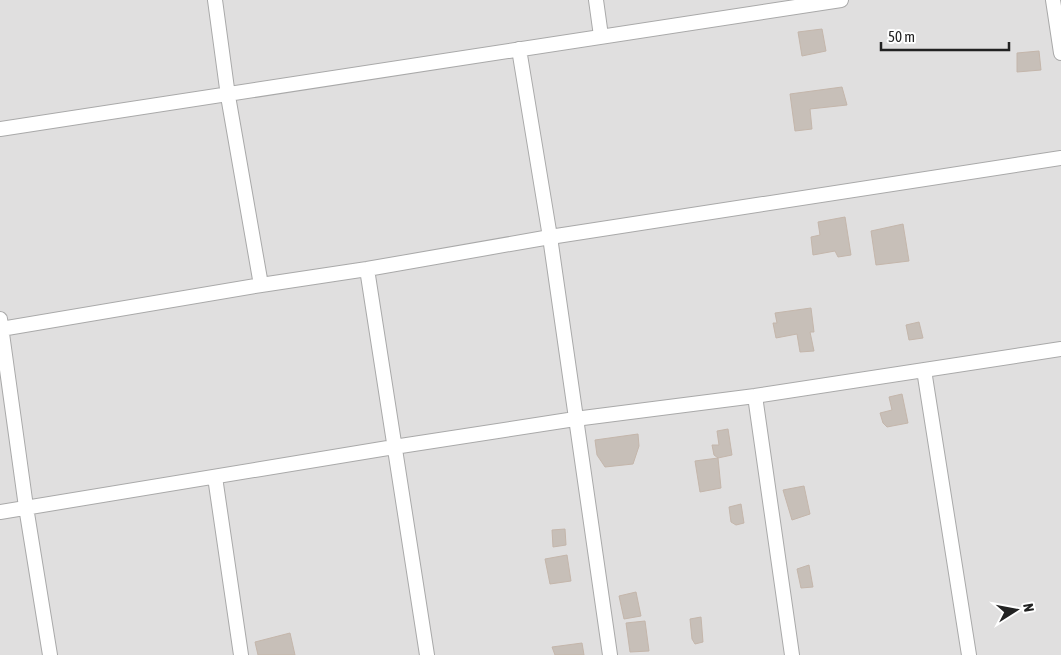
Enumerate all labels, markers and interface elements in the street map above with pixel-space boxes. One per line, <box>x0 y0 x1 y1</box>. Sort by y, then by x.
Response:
scale bar <box>881 20 1008 52</box>
text: 50 m <box>888 28 915 45</box>
north arrow <box>991 585 1041 635</box>
text: N <box>1020 602 1037 613</box>

